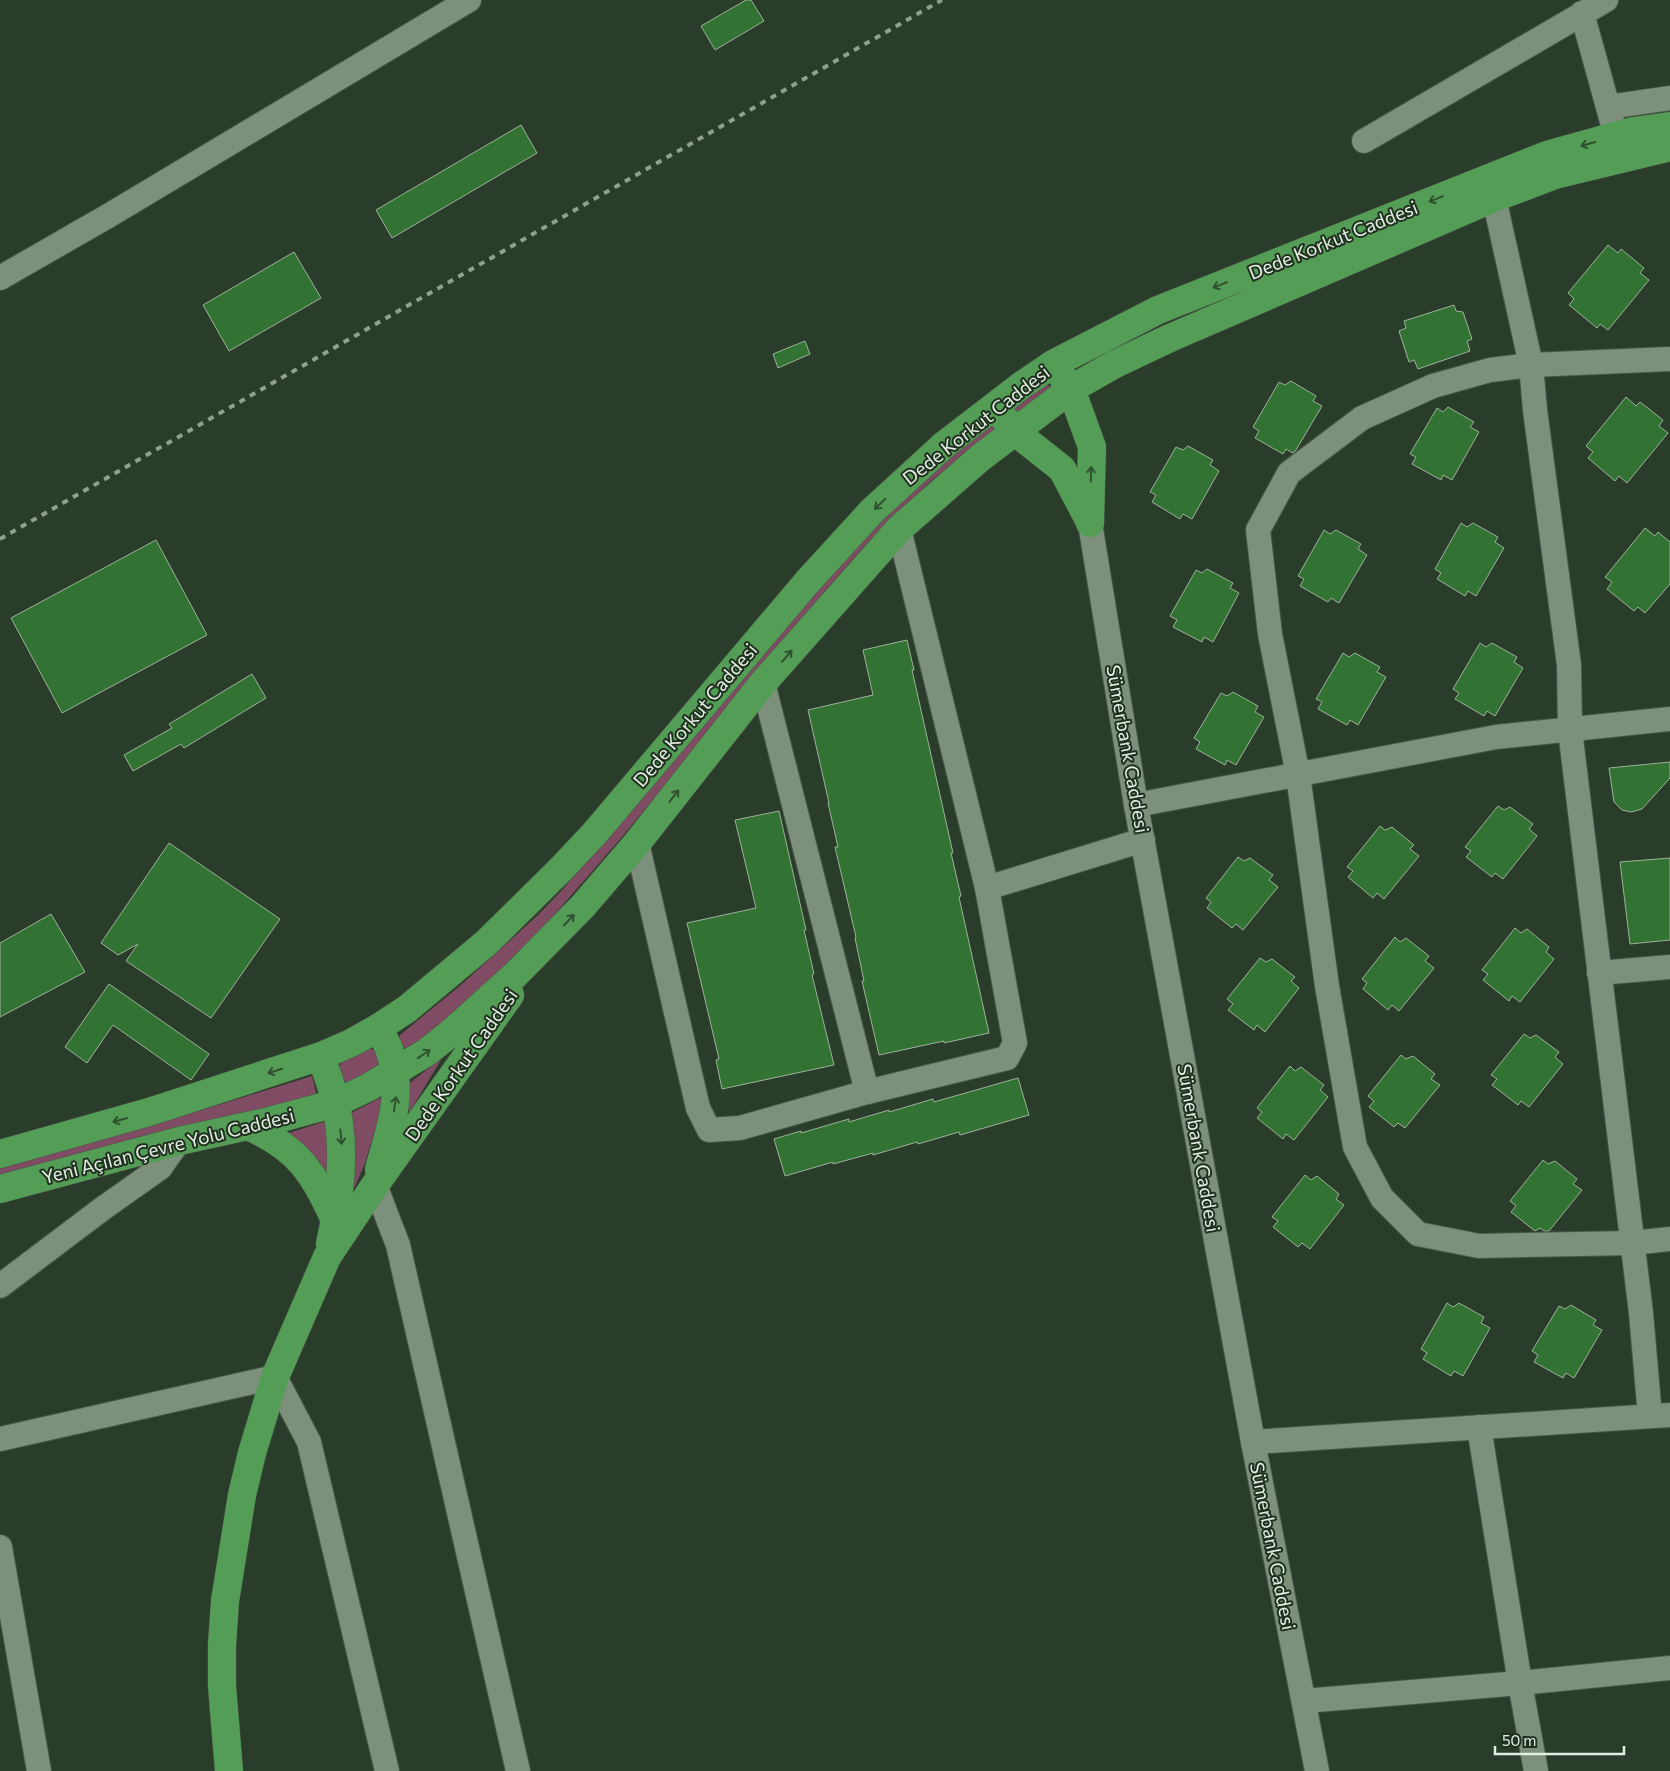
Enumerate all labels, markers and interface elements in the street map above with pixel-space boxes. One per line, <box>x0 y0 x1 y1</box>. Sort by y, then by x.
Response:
one-way arrow <box>1581 139 1597 149</box>
street label: Dede Korkut Caddesi <box>1245 195 1421 284</box>
one-way arrow <box>1429 195 1444 205</box>
one-way arrow <box>1213 281 1228 290</box>
street label: Dede Korkut Caddesi <box>898 360 1054 489</box>
one-way arrow <box>1086 467 1096 483</box>
one-way arrow <box>873 498 886 510</box>
street label: Dede Korkut Caddesi <box>628 638 761 791</box>
one-way arrow <box>781 649 793 662</box>
street label: Sümerbank Caddesi <box>1102 663 1155 835</box>
one-way arrow <box>669 790 680 803</box>
one-way arrow <box>563 914 575 926</box>
street label: Dede Korkut Caddesi <box>399 984 522 1145</box>
one-way arrow <box>417 1049 431 1059</box>
street label: Sümerbank Caddesi <box>1173 1062 1226 1234</box>
one-way arrow <box>268 1067 283 1076</box>
one-way arrow <box>390 1097 400 1113</box>
street label: Yeni Açılan Çevre Yolu Caddesi <box>39 1103 296 1188</box>
one-way arrow <box>112 1116 128 1126</box>
one-way arrow <box>336 1129 346 1145</box>
street label: Sümerbank Caddesi <box>1246 1460 1301 1632</box>
scale bar <box>1495 1724 1624 1756</box>
text: 50 m <box>1502 1731 1536 1749</box>

